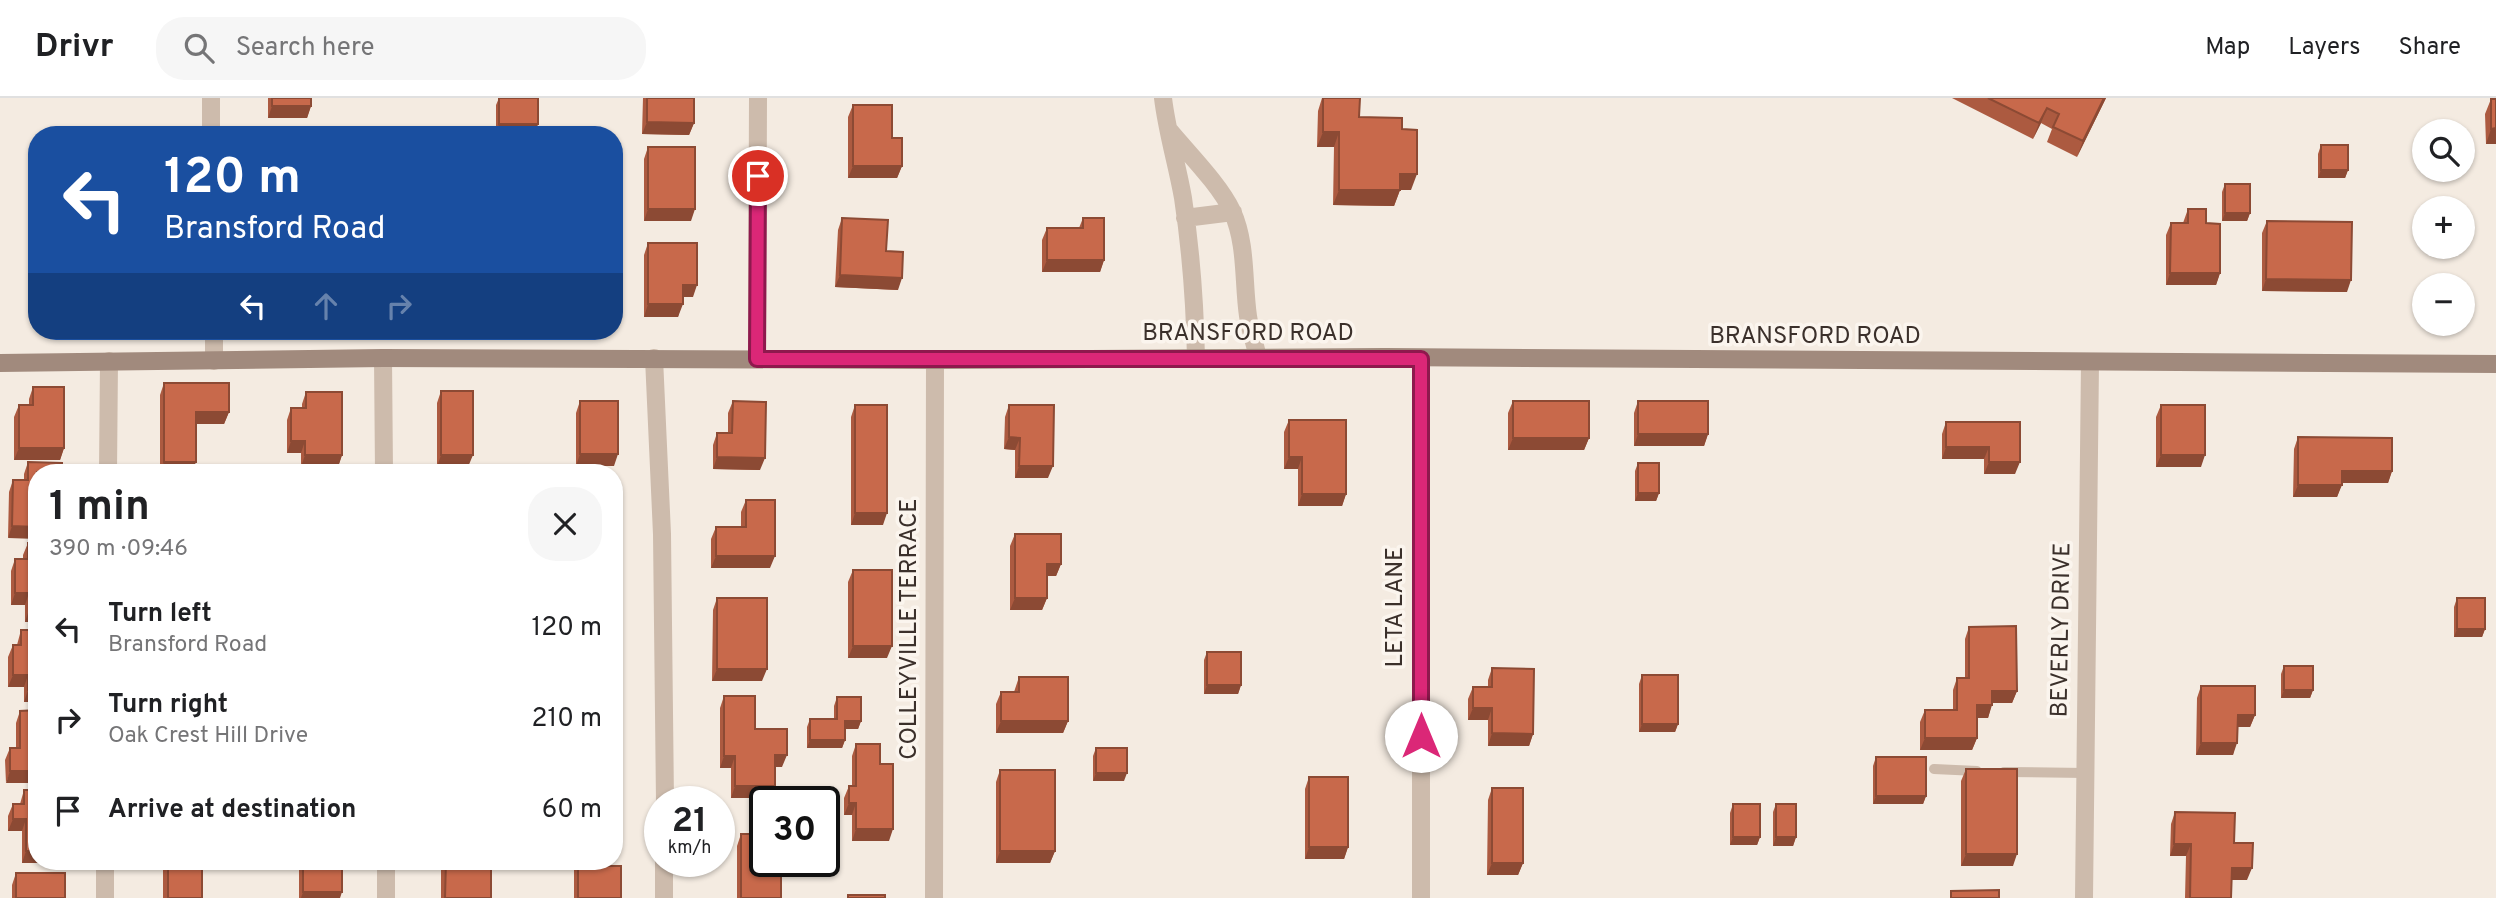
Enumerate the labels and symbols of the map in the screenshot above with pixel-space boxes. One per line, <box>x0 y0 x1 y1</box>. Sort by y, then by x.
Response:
pin <box>728 146 788 206</box>
street label: BRANSFORD ROAD <box>1142 319 1354 349</box>
street label: BRANSFORD ROAD <box>1709 322 1921 352</box>
street label: COLLEYVILLE TERRACE <box>895 498 925 760</box>
street label: BEVERLY DRIVE <box>2045 542 2079 718</box>
street label: LETA LANE <box>1381 547 1411 667</box>
position arrow <box>1384 699 1458 773</box>
speed limit sign: 30 <box>749 786 840 877</box>

